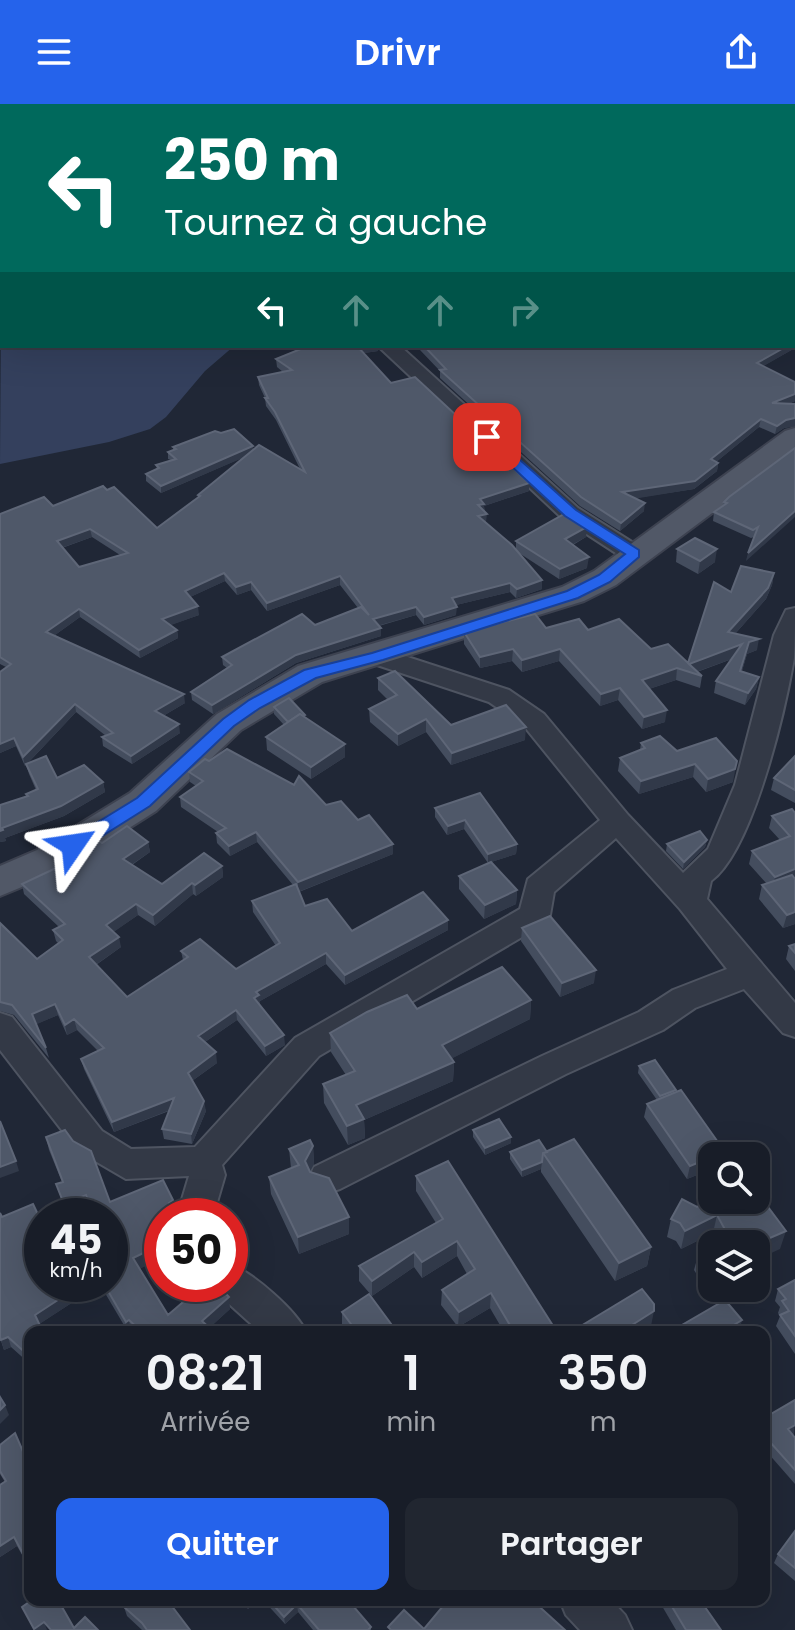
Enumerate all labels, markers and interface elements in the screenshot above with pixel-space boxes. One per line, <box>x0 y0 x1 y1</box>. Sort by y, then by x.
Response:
text: Drivr <box>354 27 441 78</box>
icon: menu <box>32 30 76 74</box>
icon: share <box>719 30 763 74</box>
text: 250 m <box>164 121 340 200</box>
icon: left <box>32 136 136 240</box>
text: Tournez à gauche <box>164 197 487 248</box>
icon: left <box>250 288 294 332</box>
icon: ahead <box>334 288 378 332</box>
icon: ahead <box>418 288 462 332</box>
icon: right <box>502 288 546 332</box>
pin <box>453 403 521 471</box>
icon: arrive <box>465 415 509 459</box>
position arrow <box>31 803 115 887</box>
map controls <box>698 1142 770 1302</box>
button: search <box>698 1142 770 1214</box>
speed limit sign: 50 <box>144 1198 248 1302</box>
text: 45 <box>49 1212 103 1268</box>
button: layers <box>698 1230 770 1302</box>
text: km/h <box>49 1256 103 1284</box>
text: 08:21 <box>146 1340 265 1407</box>
text: 1 <box>403 1340 420 1407</box>
text: 350 <box>558 1340 648 1407</box>
text: Arrivée <box>160 1404 250 1440</box>
text: min <box>386 1404 436 1440</box>
text: m <box>590 1404 617 1440</box>
button: Quitter <box>56 1498 389 1590</box>
button: Partager <box>405 1498 738 1590</box>

